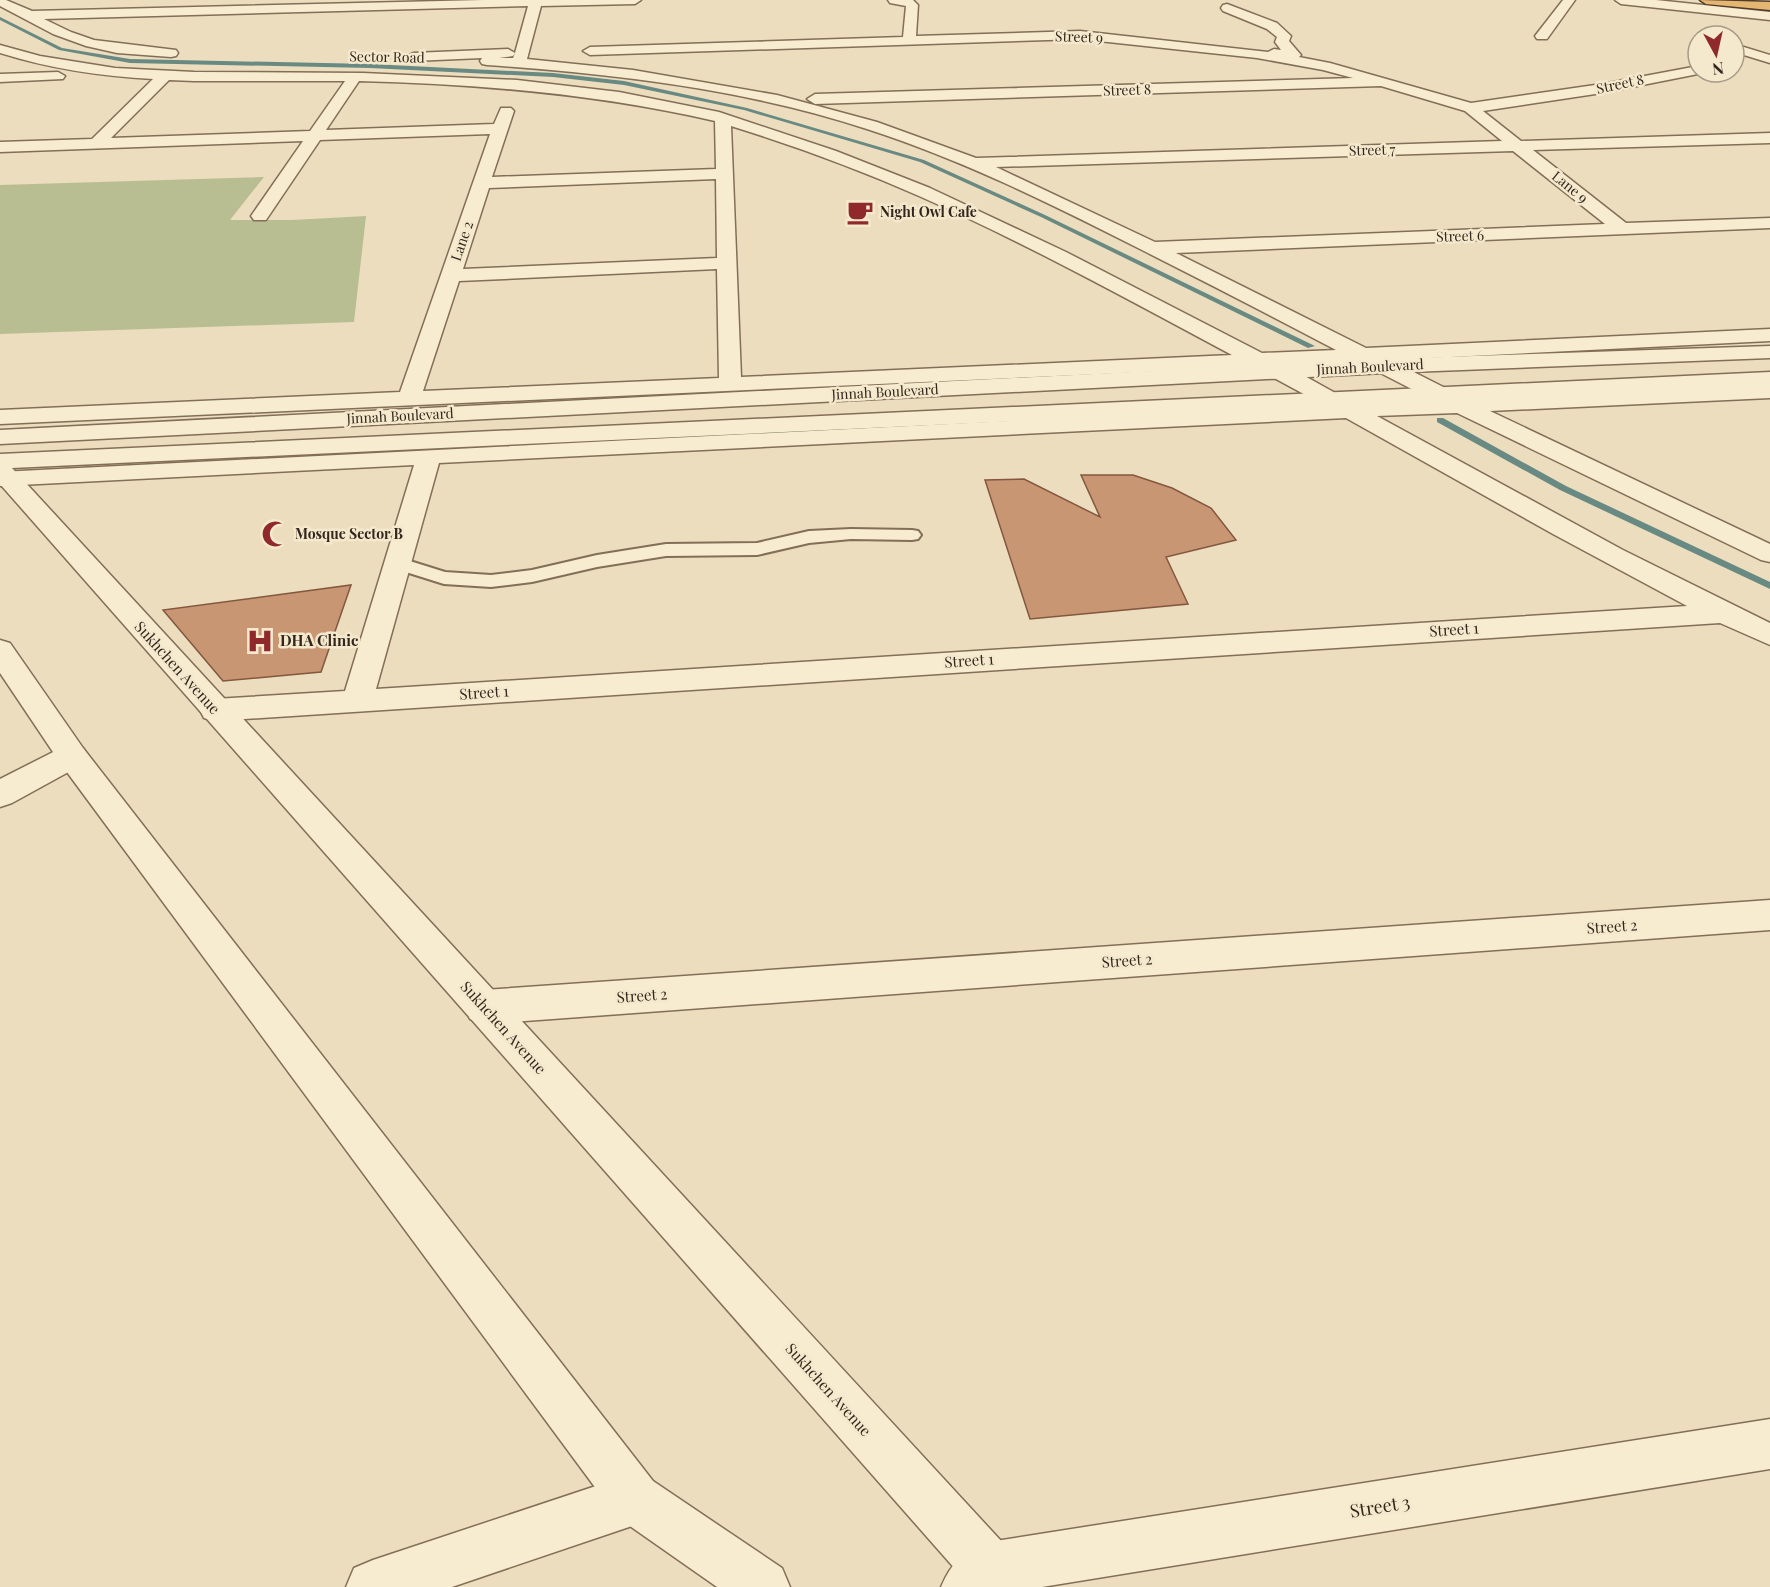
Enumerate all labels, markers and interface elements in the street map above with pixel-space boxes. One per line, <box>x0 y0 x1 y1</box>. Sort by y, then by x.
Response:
north arrow <box>1686 24 1746 84</box>
street label: Street 9 <box>1055 26 1103 47</box>
street label: Sector Road <box>349 46 425 67</box>
text: N <box>1711 58 1725 81</box>
street label: Street 8 <box>1594 69 1645 98</box>
street label: Street 8 <box>1103 79 1151 100</box>
street label: Street 7 <box>1348 139 1396 160</box>
street label: Lane 9 <box>1548 166 1592 207</box>
cafe icon: Night Owl Cafe <box>845 197 875 227</box>
place label: Night Owl Cafe <box>880 202 977 221</box>
street label: Lane 2 <box>446 218 477 263</box>
street label: Street 6 <box>1436 225 1484 246</box>
street label: Jinnah Boulevard <box>1315 354 1424 379</box>
street label: Jinnah Boulevard <box>830 379 939 404</box>
street label: Jinnah Boulevard <box>345 403 454 428</box>
mosque icon: Mosque Sector B <box>260 519 290 549</box>
place label: Mosque Sector B <box>295 524 403 543</box>
street label: Sukhchen Avenue <box>131 616 225 718</box>
street label: Street 1 <box>1429 617 1480 641</box>
hospital icon: DHA Clinic <box>245 626 275 656</box>
place label: DHA Clinic <box>280 630 359 650</box>
street label: Street 1 <box>944 648 995 672</box>
street label: Street 1 <box>459 680 510 704</box>
street label: Street 2 <box>1586 914 1638 938</box>
street label: Street 2 <box>1101 948 1153 972</box>
street label: Sukhchen Avenue <box>457 976 551 1078</box>
street label: Street 2 <box>616 983 668 1007</box>
street label: Sukhchen Avenue <box>782 1338 876 1440</box>
street label: Street 3 <box>1348 1489 1412 1523</box>

